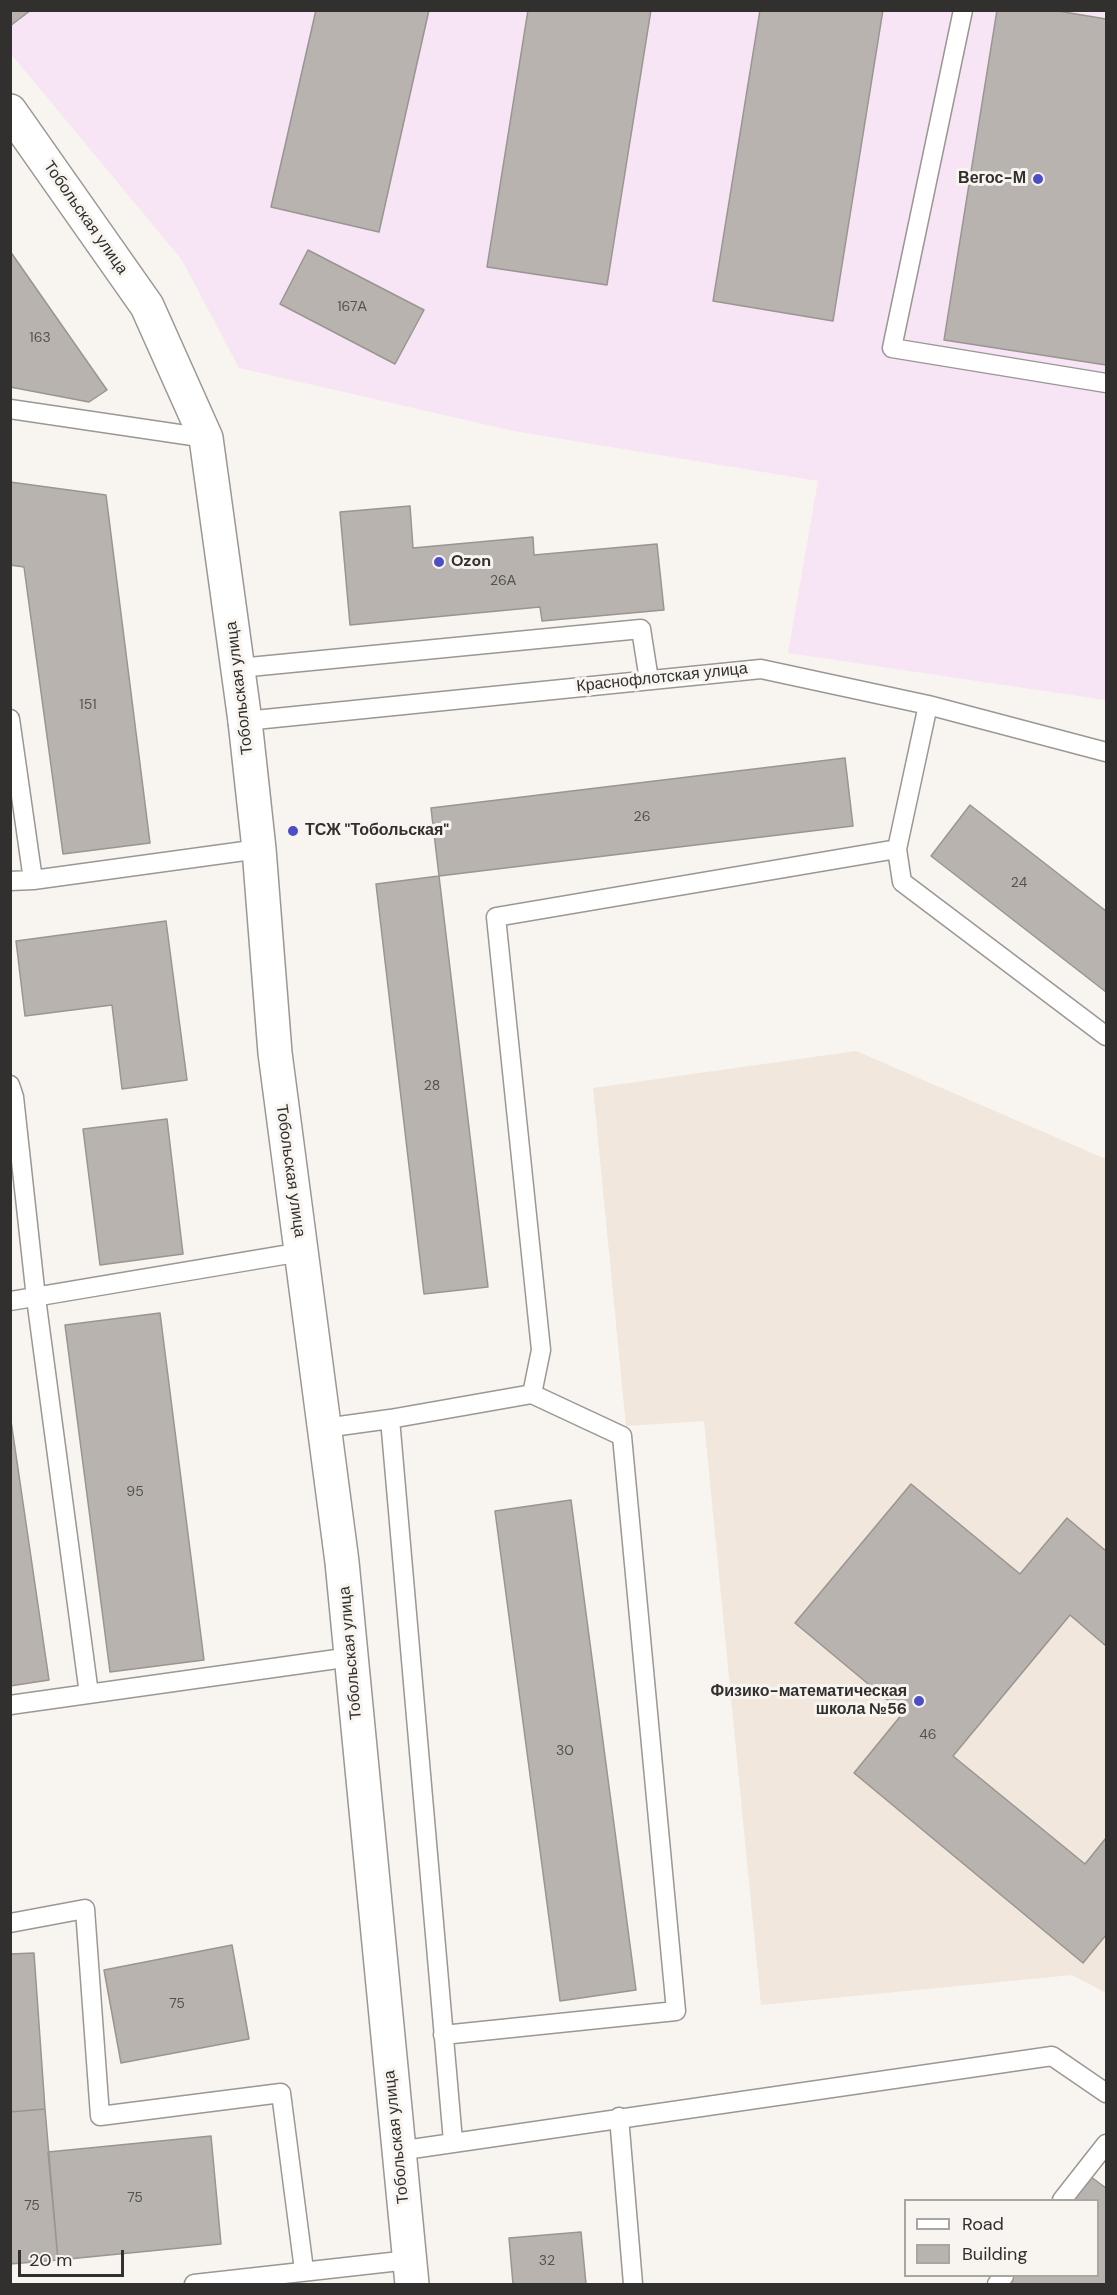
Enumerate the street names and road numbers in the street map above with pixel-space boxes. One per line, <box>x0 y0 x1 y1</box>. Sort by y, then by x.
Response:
street label: Тобольская улица <box>39 158 131 278</box>
street label: Тобольская улица <box>222 620 258 756</box>
street label: Краснофлотская улица <box>575 659 749 697</box>
street label: Тобольская улица <box>271 1103 309 1239</box>
street label: Тобольская улица <box>336 1585 366 1721</box>
street label: Тобольская улица <box>380 2069 414 2205</box>

